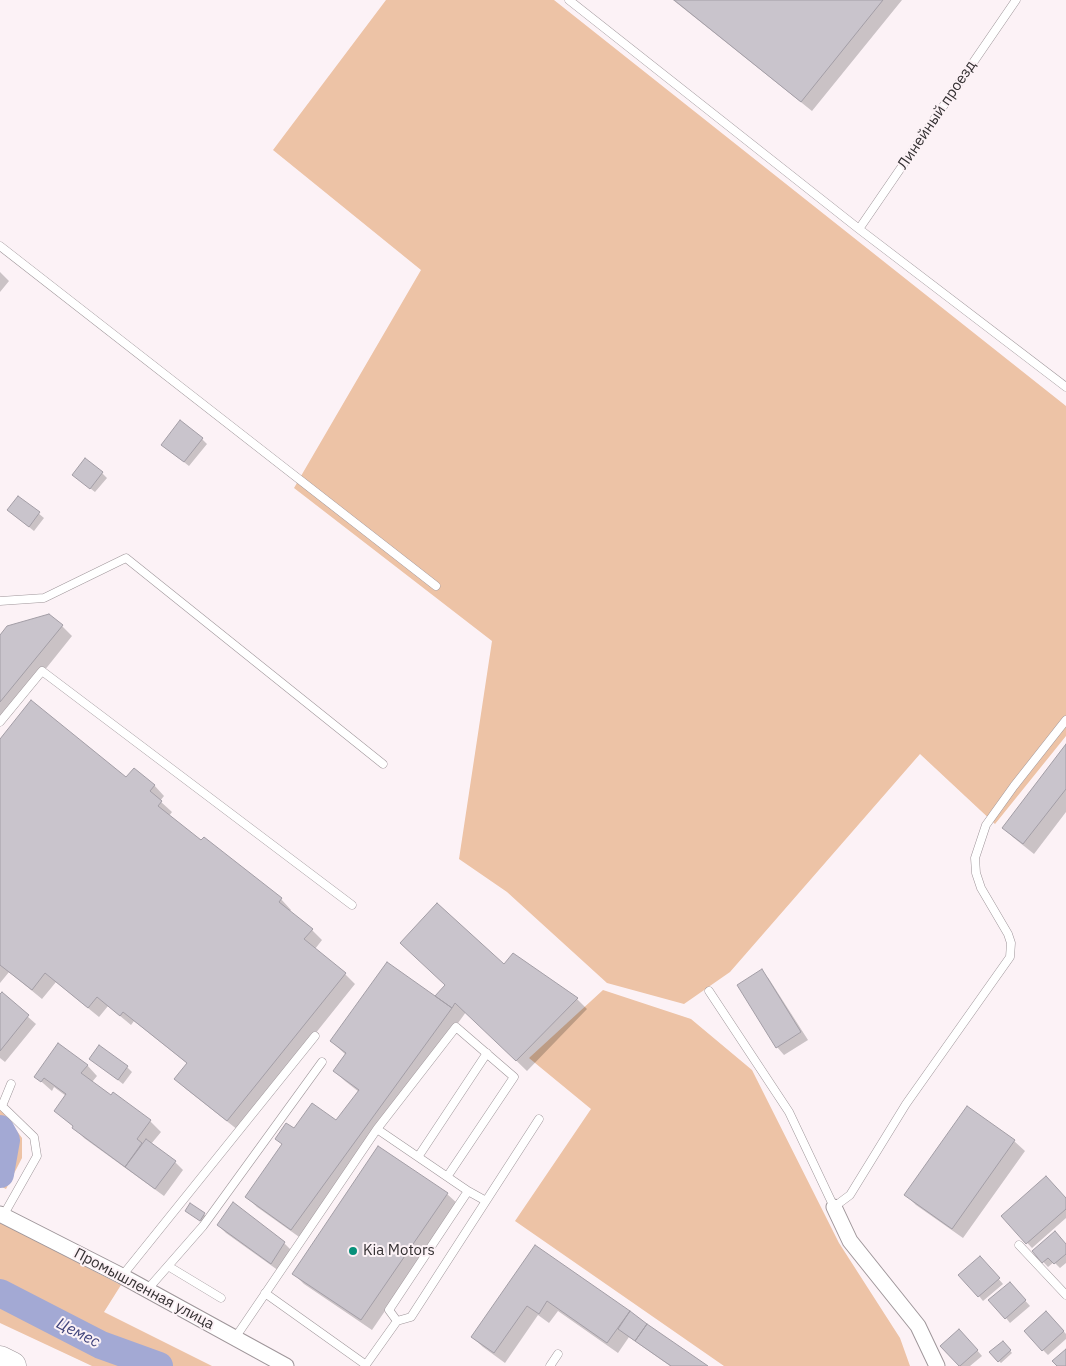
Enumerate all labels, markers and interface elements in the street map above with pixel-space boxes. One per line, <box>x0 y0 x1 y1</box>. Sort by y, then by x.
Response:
street label: Линейный проезд <box>894 57 980 173</box>
place label: Kia Motors <box>363 1242 435 1260</box>
street label: Промышленная улица <box>71 1244 217 1334</box>
marker: Kia Motors <box>347 1245 359 1257</box>
water label: Цемес <box>53 1314 103 1352</box>

